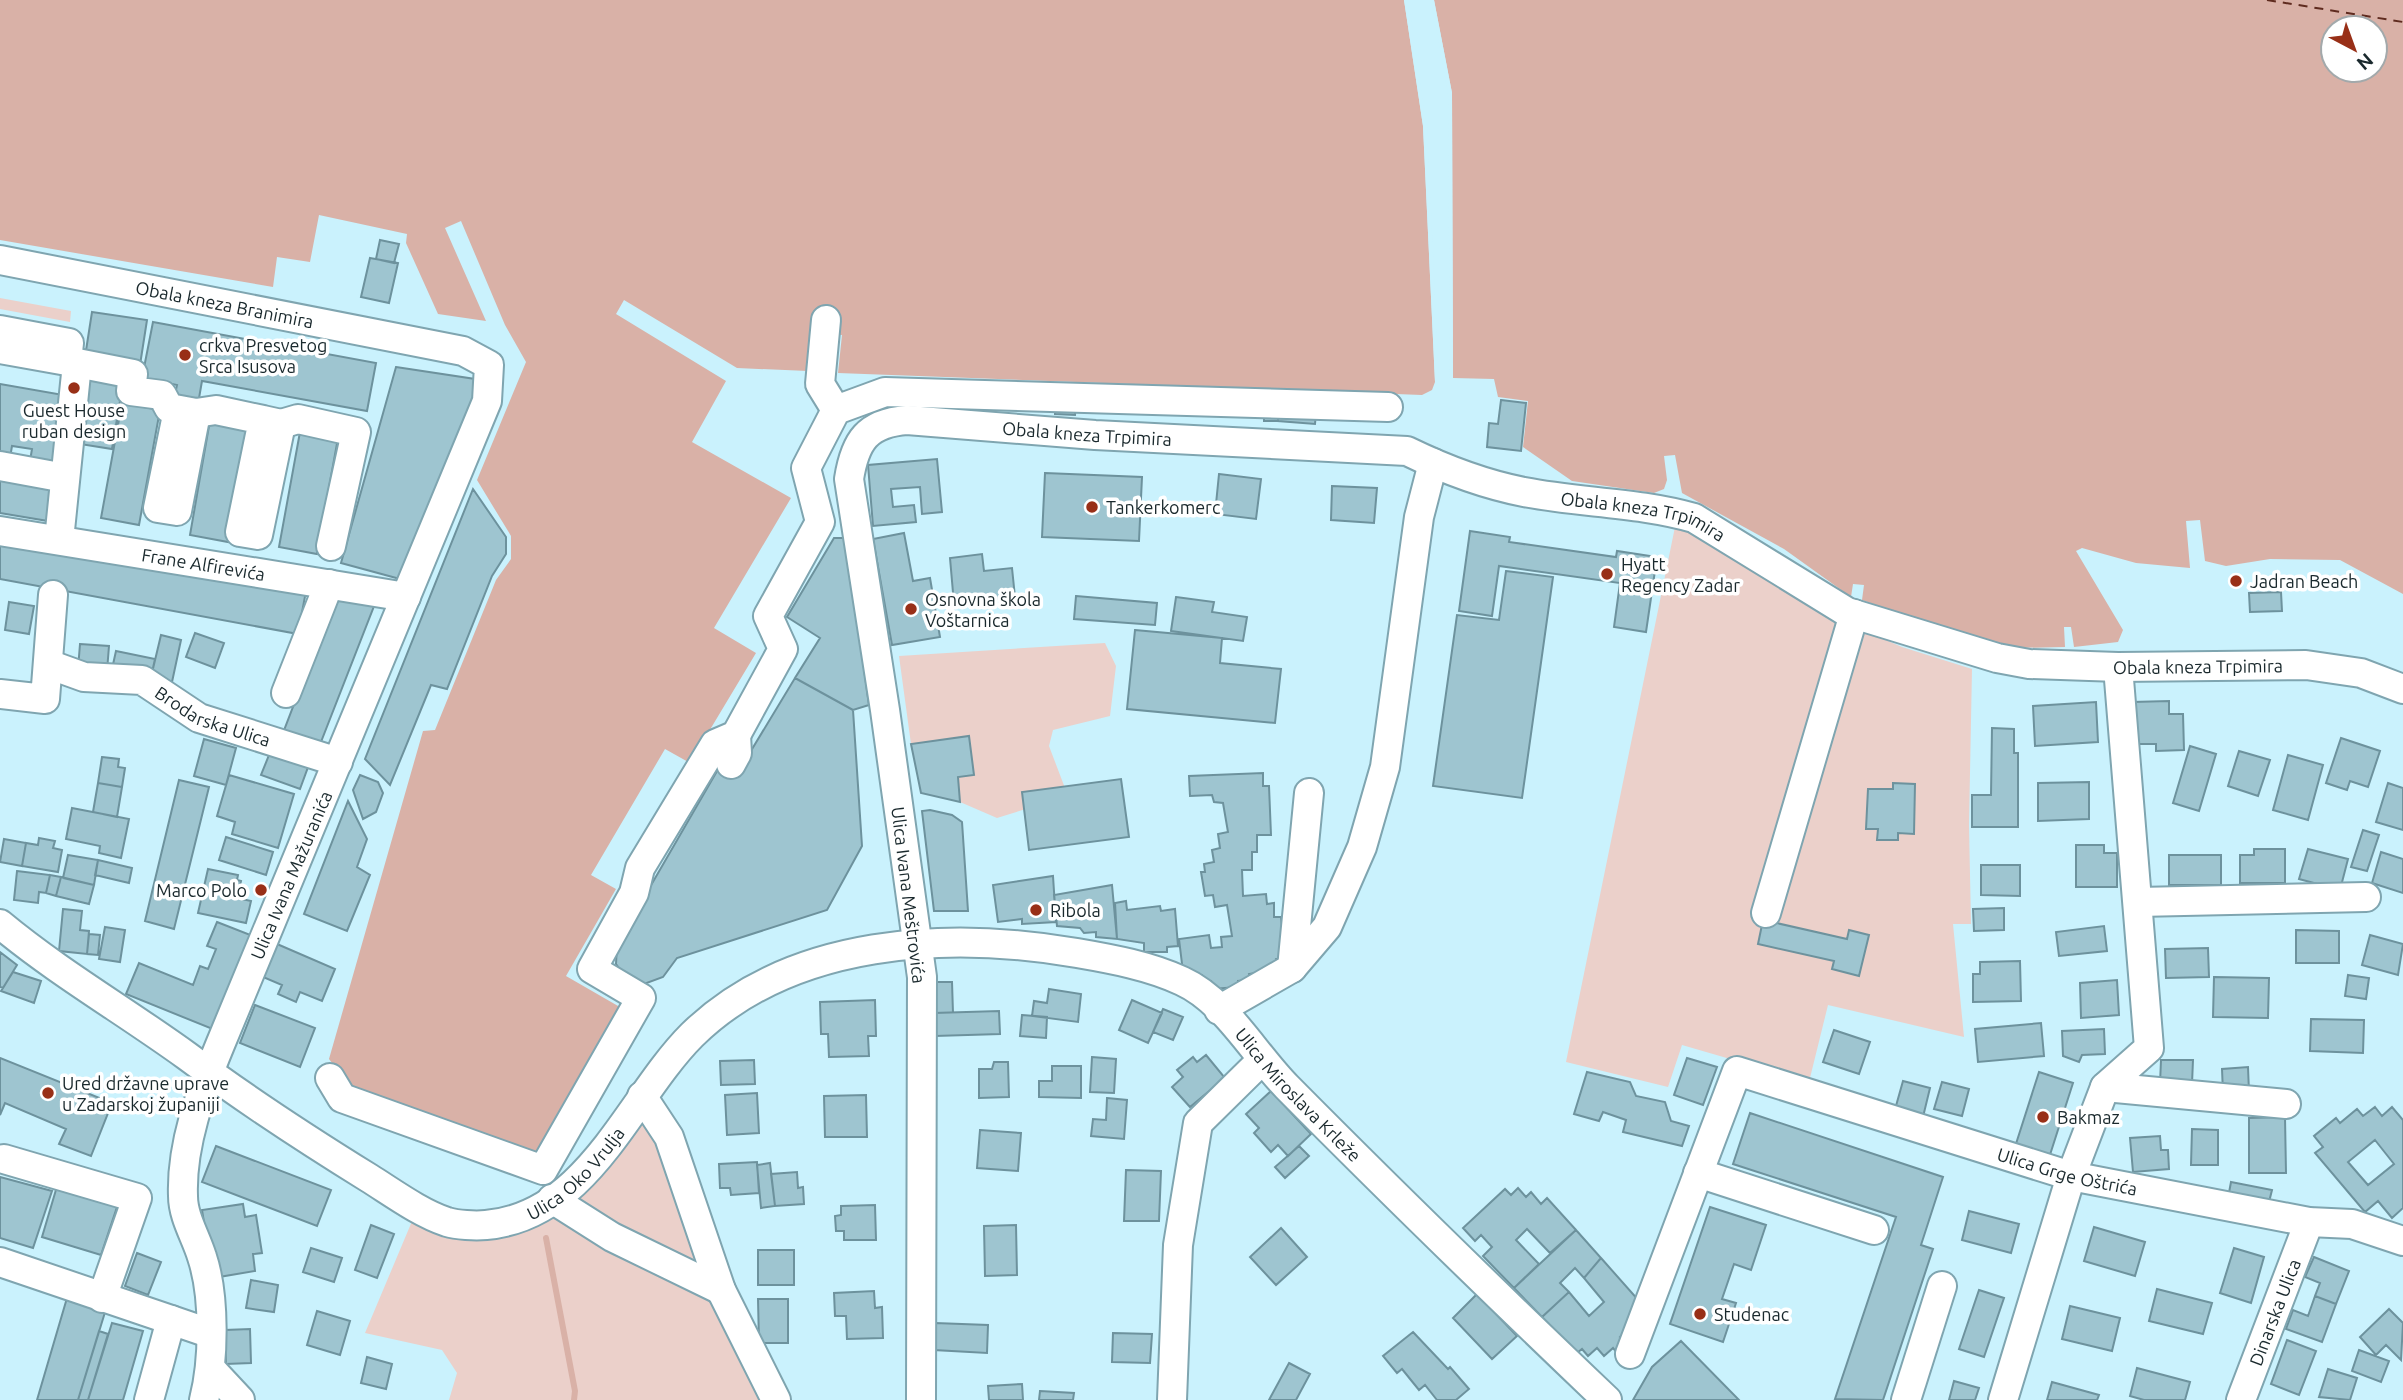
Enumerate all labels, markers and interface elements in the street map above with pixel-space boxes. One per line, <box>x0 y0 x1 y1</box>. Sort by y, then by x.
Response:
north arrow <box>2319 14 2389 84</box>
text: N <box>2353 49 2378 75</box>
street label: Obala kneza Branimira <box>134 277 315 331</box>
place label: crkva Presvetog Srca Isusova <box>199 335 327 376</box>
marker: crkva Presvetog Srca Isusova <box>177 347 193 363</box>
marker: Guest House ruban design <box>66 380 82 396</box>
place label: Guest House ruban design <box>22 400 126 441</box>
street label: Obala kneza Trpimira <box>1001 418 1172 449</box>
street label: Obala kneza Trpimira <box>1560 488 1729 545</box>
place label: Tankerkomerc <box>1106 497 1220 517</box>
marker: Tankerkomerc <box>1084 499 1100 515</box>
street label: Frane Alfirevića <box>140 544 267 584</box>
place label: Hyatt Regency Zadar <box>1621 554 1740 595</box>
marker: Hyatt Regency Zadar <box>1599 566 1615 582</box>
place label: Jadran Beach <box>2250 571 2358 591</box>
marker: Jadran Beach <box>2228 573 2244 589</box>
place label: Osnovna škola Voštarnica <box>925 589 1041 630</box>
marker: Osnovna škola Voštarnica <box>903 601 919 617</box>
street label: Obala kneza Trpimira <box>2113 655 2283 677</box>
street label: Brodarska Ulica <box>152 682 273 750</box>
street label: Ulica Ivana Mažuranića <box>246 788 336 962</box>
street label: Ulica Ivana Meštrovića <box>888 806 930 984</box>
place label: Marco Polo <box>156 880 247 900</box>
marker: Marco Polo <box>253 882 269 898</box>
place label: Ribola <box>1050 900 1101 920</box>
marker: Ribola <box>1028 902 1044 918</box>
street label: Ulica Miroslava Krleže <box>1232 1024 1365 1165</box>
place label: Ured državne uprave u Zadarskoj županiji <box>62 1073 229 1114</box>
marker: Ured državne uprave u Zadarskoj županiji <box>40 1085 56 1101</box>
place label: Bakmaz <box>2057 1107 2120 1127</box>
marker: Bakmaz <box>2035 1109 2051 1125</box>
street label: Ulica Oko Vrulja <box>523 1123 628 1223</box>
street label: Ulica Grge Oštrića <box>1995 1143 2139 1199</box>
street label: Dinarska Ulica <box>2245 1256 2304 1368</box>
place label: Studenac <box>1714 1304 1789 1324</box>
marker: Studenac <box>1692 1306 1708 1322</box>

